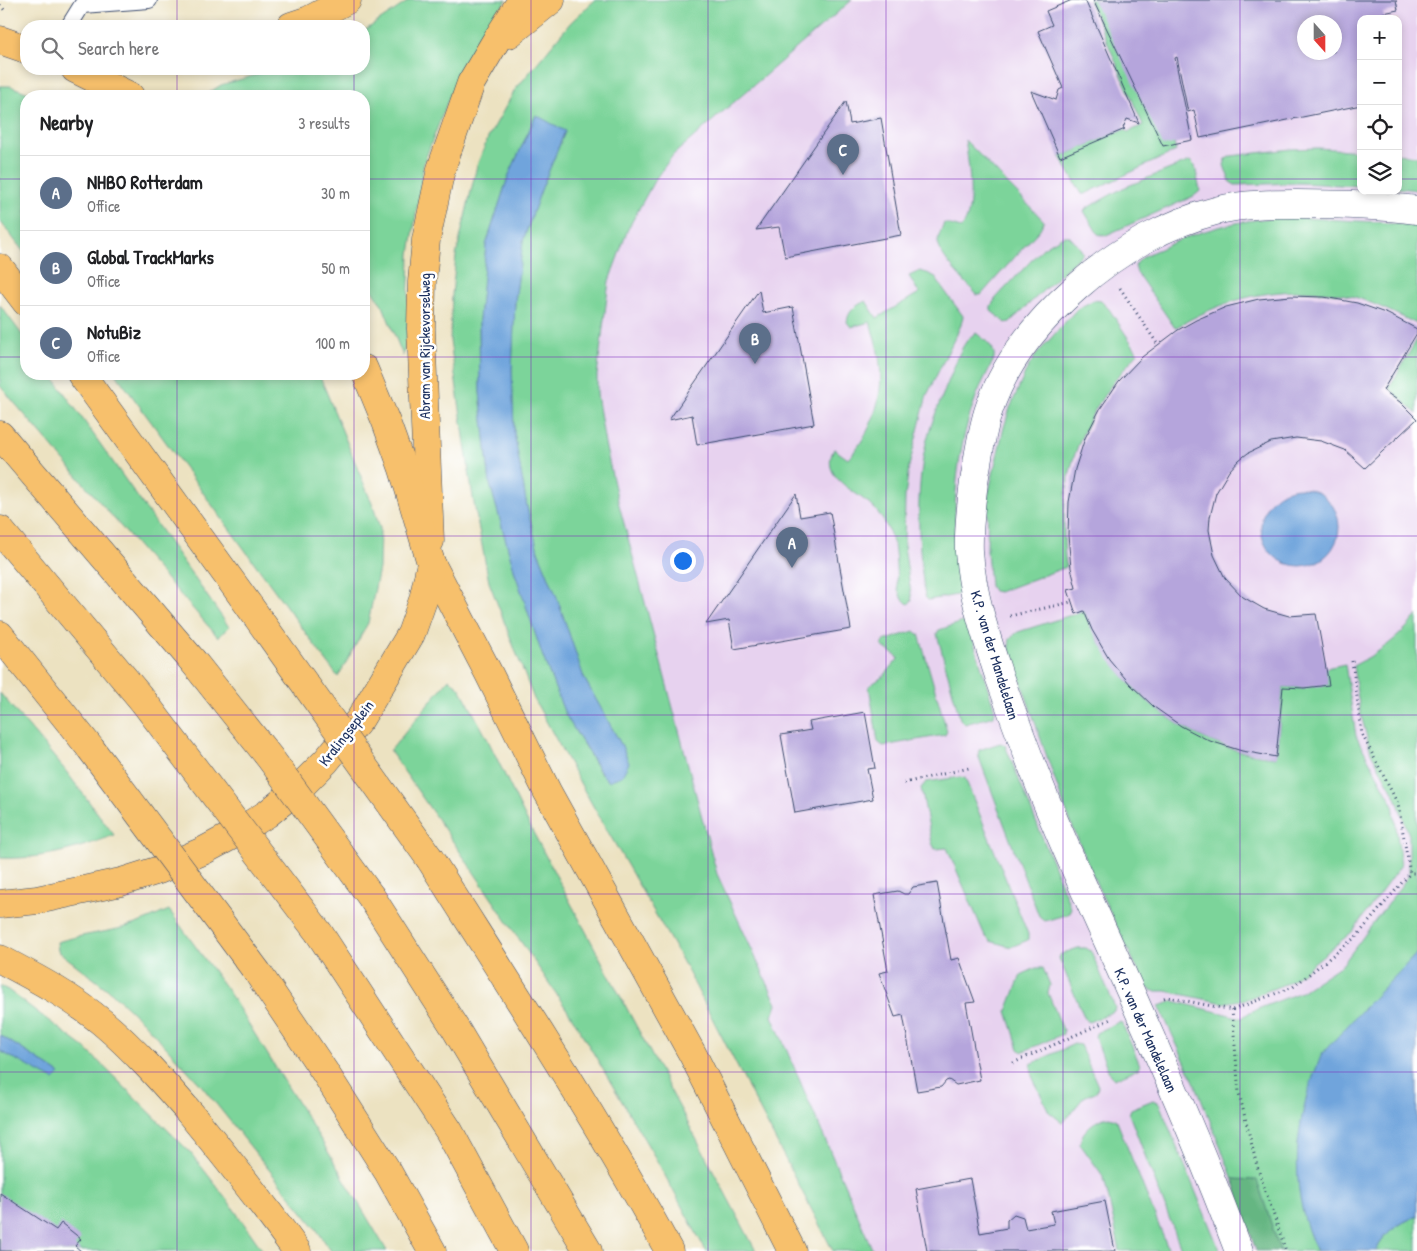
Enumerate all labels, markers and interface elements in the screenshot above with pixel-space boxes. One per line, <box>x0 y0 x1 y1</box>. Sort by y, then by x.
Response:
north arrow <box>1297 15 1342 60</box>
map controls <box>1357 15 1402 195</box>
button: + <box>1357 15 1402 60</box>
search box <box>20 20 370 75</box>
icon: search <box>38 34 66 62</box>
text: Search here <box>78 35 159 61</box>
button: − <box>1357 60 1402 105</box>
button: locate <box>1357 105 1402 150</box>
text: Nearby <box>40 108 93 137</box>
text: 3 results <box>298 112 350 134</box>
pin: C <box>827 134 859 175</box>
button: layers <box>1357 150 1402 195</box>
text: NHBO Rotterdam <box>87 169 203 195</box>
text: A <box>52 182 60 204</box>
text: 30 m <box>321 182 350 204</box>
text: Office <box>87 195 120 217</box>
text: Global TrackMarks <box>87 244 214 270</box>
text: B <box>52 257 60 279</box>
text: 50 m <box>322 257 350 279</box>
text: Office <box>87 270 120 292</box>
street label: Abram van Rijckevorselweg <box>414 273 435 419</box>
text: NotuBiz <box>87 319 141 345</box>
pin: B <box>739 323 771 364</box>
text: C <box>52 332 60 354</box>
text: 100 m <box>315 332 350 354</box>
text: Office <box>87 345 120 367</box>
pin: A <box>776 527 808 568</box>
your location <box>670 548 696 574</box>
street label: K.P. van der Mandelelaan <box>965 588 1025 722</box>
street label: Kralingseplein <box>314 695 379 770</box>
street label: K.P. van der Mandelelaan <box>1109 965 1183 1096</box>

